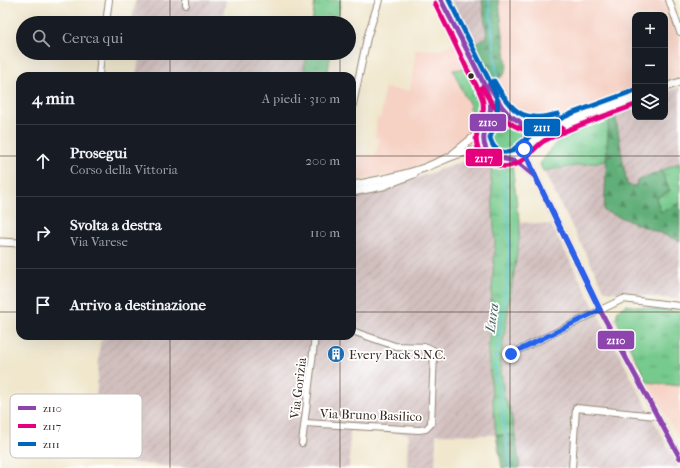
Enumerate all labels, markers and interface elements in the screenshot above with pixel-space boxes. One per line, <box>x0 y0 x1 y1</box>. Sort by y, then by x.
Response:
map controls <box>632 12 668 120</box>
button: + <box>632 12 668 48</box>
search box <box>16 16 356 60</box>
icon: search <box>30 27 52 49</box>
text: Cerca qui <box>62 29 123 47</box>
button: − <box>632 48 668 84</box>
unlabelled marker <box>466 71 476 81</box>
button: layers <box>632 84 668 120</box>
text: 4 min <box>32 88 75 108</box>
text: A piedi · 310 m <box>262 91 340 106</box>
line badge: z110 <box>469 113 507 132</box>
text: z110 <box>478 116 497 129</box>
line badge: z111 <box>523 118 561 137</box>
text: z111 <box>533 121 550 134</box>
route start <box>515 140 533 158</box>
text: Prosegui <box>70 144 127 162</box>
line badge: z117 <box>465 148 503 167</box>
icon: ahead <box>32 150 54 172</box>
text: z117 <box>474 152 494 165</box>
text: 200 m <box>305 153 340 168</box>
text: Corso della Vittoria <box>70 162 178 177</box>
text: Svolta a destra <box>70 216 162 234</box>
icon: right <box>32 222 54 244</box>
text: 110 m <box>310 225 340 240</box>
text: Via Varese <box>70 234 128 249</box>
icon: arrive <box>32 294 54 316</box>
text: Arrivo a destinazione <box>70 296 206 314</box>
water label: Lura <box>481 302 502 335</box>
line badge: z110 <box>597 330 635 350</box>
text: z110 <box>606 334 625 347</box>
building icon: Every Pack S.N.C. <box>326 344 346 364</box>
route end <box>502 345 520 363</box>
place label: Every Pack S.N.C. <box>349 347 446 362</box>
street label: Via Gorizia <box>287 355 309 421</box>
legend <box>10 394 142 458</box>
text: z110 <box>43 402 62 415</box>
street label: Via Bruno Basilico <box>319 406 423 424</box>
text: z117 <box>43 420 61 433</box>
text: z111 <box>43 438 60 451</box>

